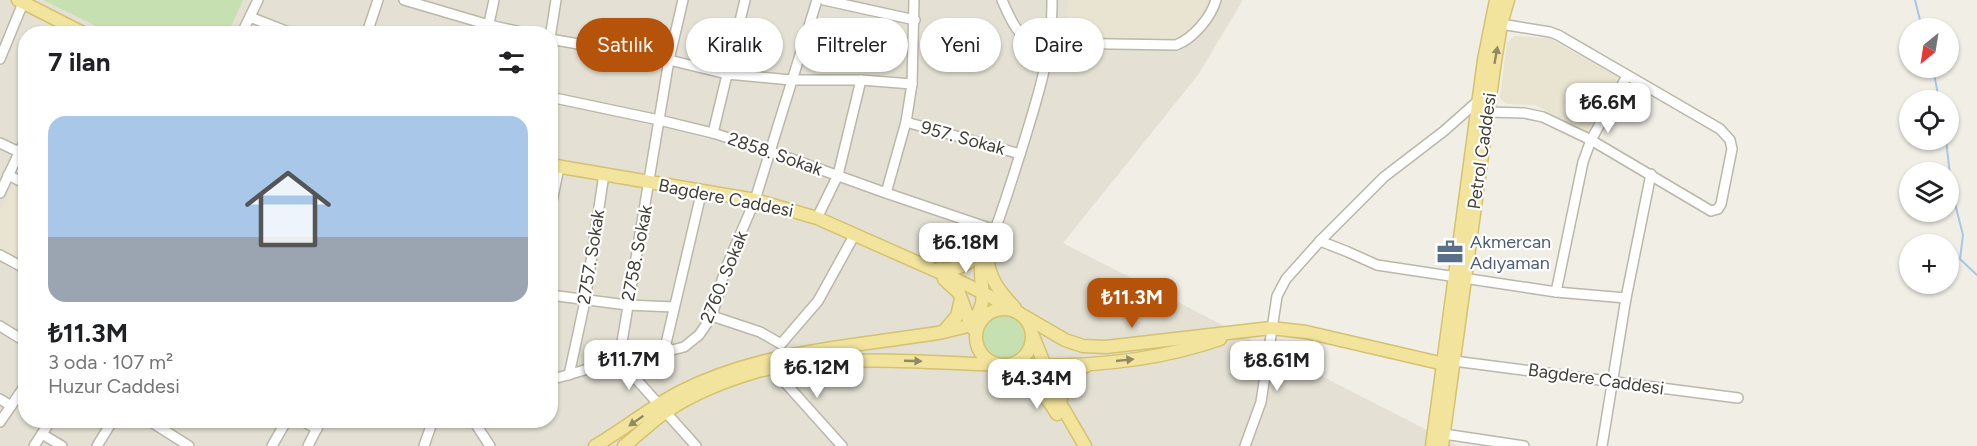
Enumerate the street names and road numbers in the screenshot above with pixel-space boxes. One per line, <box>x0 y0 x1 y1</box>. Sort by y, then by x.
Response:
street label: Petrol Caddesi <box>1463 91 1501 211</box>
street label: 957. Sokak <box>918 116 1008 160</box>
street label: 2858. Sokak <box>725 128 825 181</box>
street label: Bagdere Caddesi <box>657 174 795 222</box>
street label: 2758. Sokak <box>617 203 657 303</box>
street label: 2757. Sokak <box>573 208 609 306</box>
street label: 2760. Sokak <box>696 227 753 326</box>
street label: Bagdere Caddesi <box>1527 359 1665 399</box>

